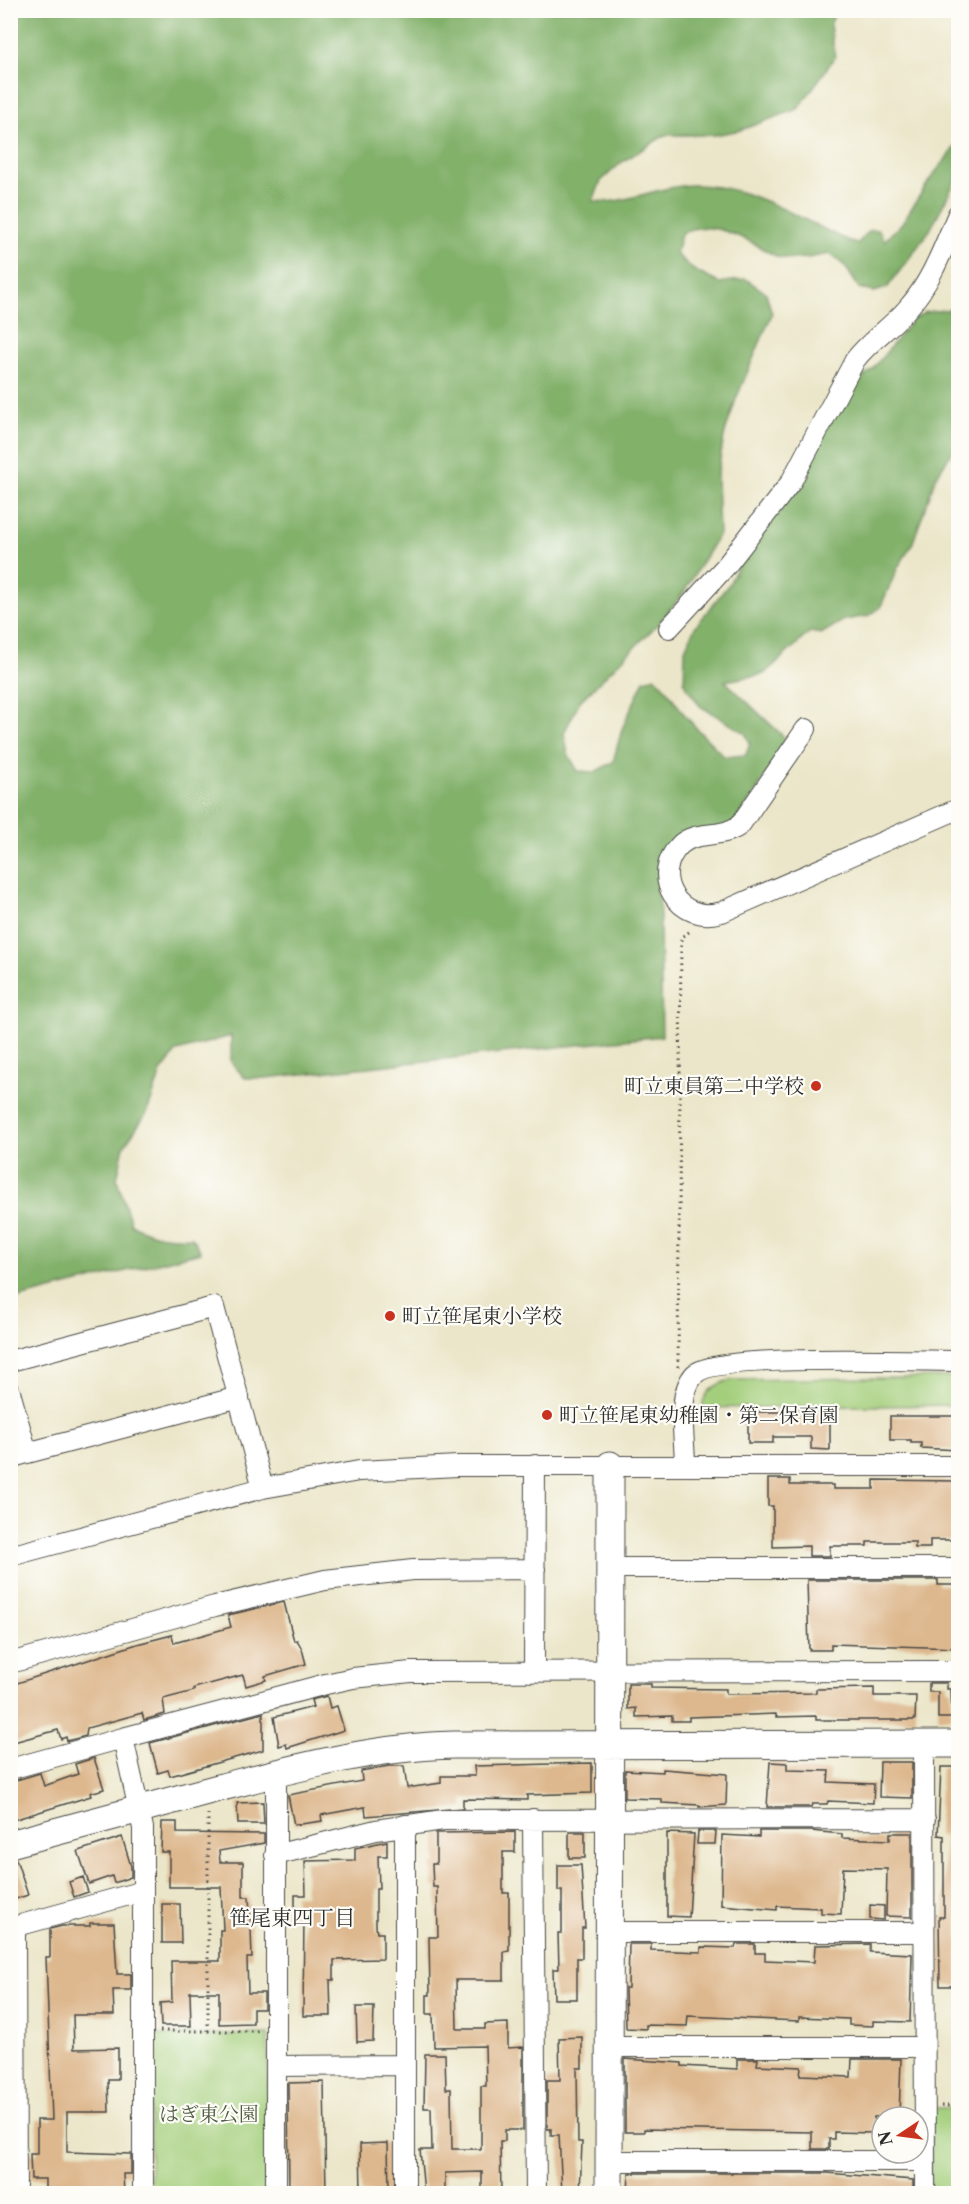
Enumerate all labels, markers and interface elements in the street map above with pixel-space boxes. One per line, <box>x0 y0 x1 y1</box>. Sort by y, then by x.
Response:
place label: 町立東員第二中学校 <box>624 1074 804 1098</box>
marker: 町立東員第二中学校 <box>809 1079 823 1093</box>
place label: 町立笹尾東小学校 <box>402 1304 562 1328</box>
marker: 町立笹尾東小学校 <box>383 1309 397 1323</box>
place label: 町立笹尾東幼稚園・第二保育園 <box>559 1403 839 1427</box>
marker: 町立笹尾東幼稚園・第二保育園 <box>540 1408 554 1422</box>
district label: 笹尾東四丁目 <box>229 1905 355 1930</box>
park label: はぎ東公園 <box>159 2102 259 2126</box>
north arrow <box>870 2105 930 2165</box>
text: N <box>874 2129 897 2147</box>

